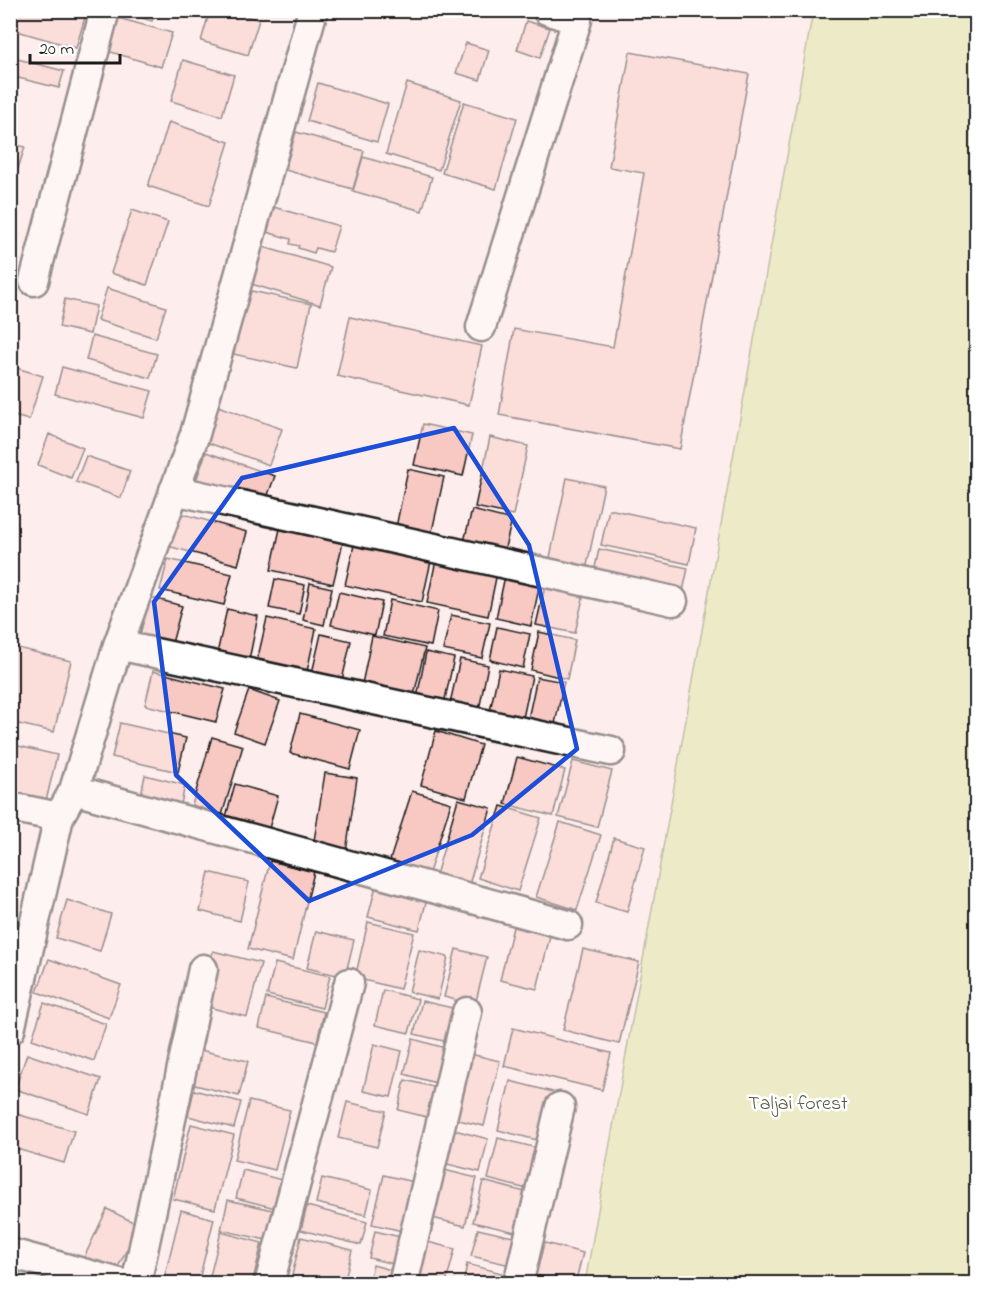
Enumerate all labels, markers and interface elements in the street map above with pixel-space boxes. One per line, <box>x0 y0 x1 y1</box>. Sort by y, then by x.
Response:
scale bar <box>30 27 120 65</box>
text: 20 m <box>39 37 74 63</box>
park label: Taljai forest <box>748 1090 848 1119</box>

